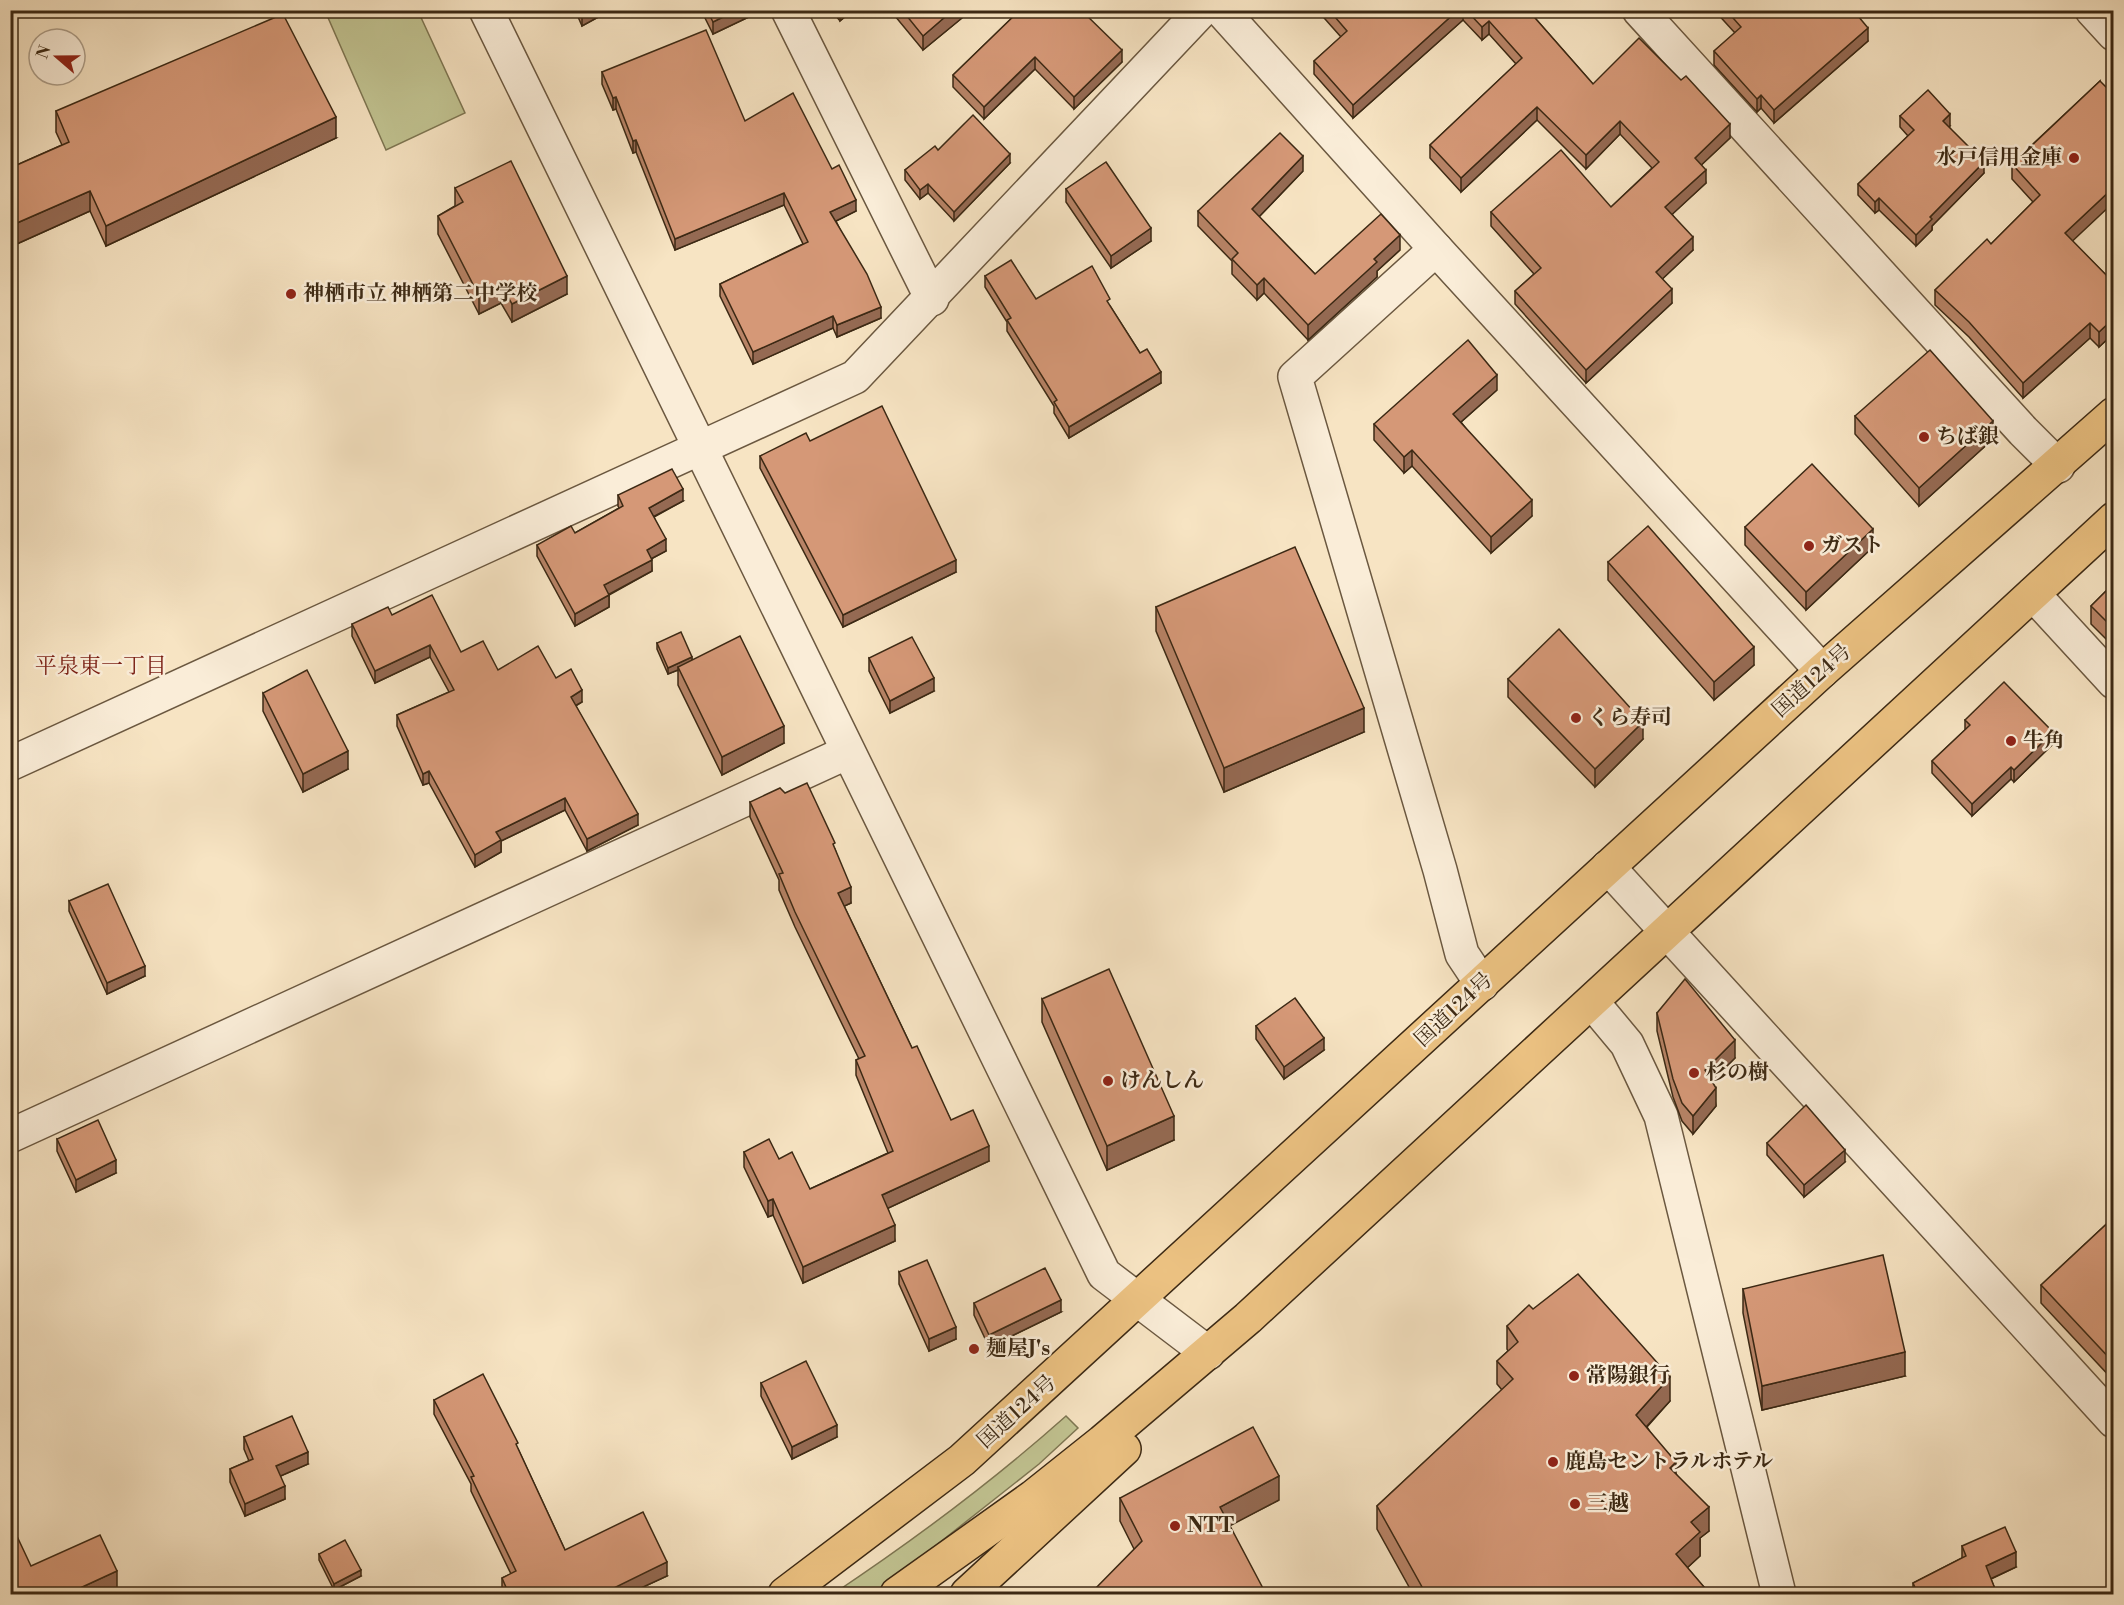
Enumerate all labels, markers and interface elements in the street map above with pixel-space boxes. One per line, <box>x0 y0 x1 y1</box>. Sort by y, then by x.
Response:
north arrow <box>27 27 87 87</box>
text: N <box>32 43 56 62</box>
place label: 水戸信用金庫 <box>1936 145 2062 171</box>
marker: 水戸信用金庫 <box>2067 151 2081 165</box>
place label: 神栖市立 神栖第二中学校 <box>303 281 537 307</box>
marker: 神栖市立 神栖第二中学校 <box>284 287 298 301</box>
place label: ちば銀 <box>1936 424 1999 450</box>
marker: ちば銀 <box>1917 430 1931 444</box>
place label: ガスト <box>1821 533 1884 559</box>
marker: ガスト <box>1802 539 1816 553</box>
street label: 国道124号 <box>1767 639 1857 723</box>
district label: 平泉東一丁目 <box>35 653 167 680</box>
place label: くら寿司 <box>1588 705 1672 731</box>
marker: くら寿司 <box>1569 711 1583 725</box>
place label: 牛角 <box>2023 728 2065 754</box>
marker: 牛角 <box>2004 734 2018 748</box>
street label: 国道124号 <box>1410 967 1498 1053</box>
place label: 杉の樹 <box>1706 1060 1769 1086</box>
marker: 杉の樹 <box>1687 1066 1701 1080</box>
place label: けんしん <box>1120 1068 1204 1094</box>
marker: けんしん <box>1101 1074 1115 1088</box>
place label: 麺屋J's <box>986 1336 1050 1362</box>
marker: 麺屋J's <box>967 1342 981 1356</box>
place label: 常陽銀行 <box>1586 1363 1670 1389</box>
marker: 常陽銀行 <box>1567 1369 1581 1383</box>
street label: 国道124号 <box>972 1370 1062 1454</box>
place label: 鹿島セントラルホテル <box>1565 1449 1773 1475</box>
marker: 鹿島セントラルホテル <box>1546 1455 1560 1469</box>
place label: 三越 <box>1587 1491 1629 1517</box>
marker: 三越 <box>1568 1497 1582 1511</box>
place label: NTT <box>1187 1513 1234 1539</box>
marker: NTT <box>1168 1519 1182 1533</box>

